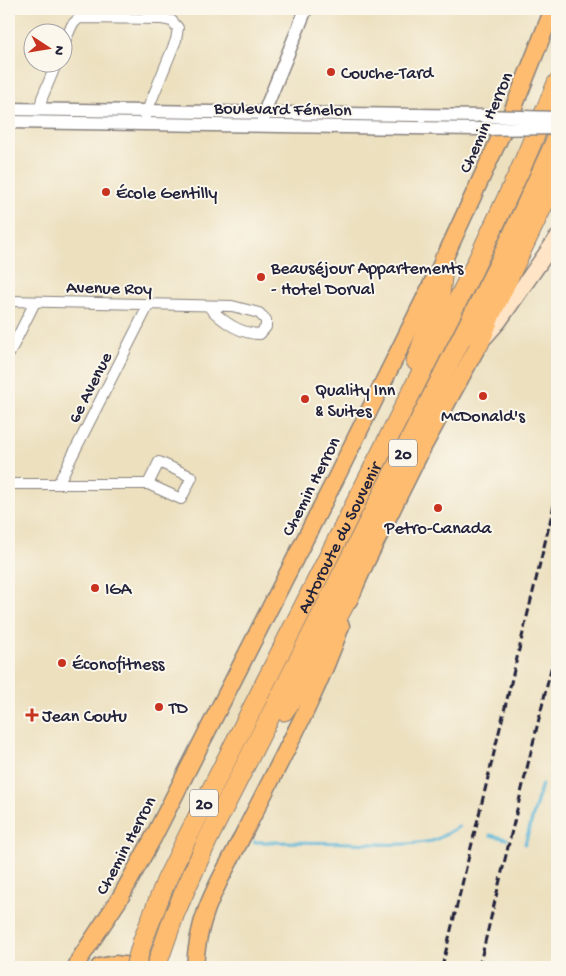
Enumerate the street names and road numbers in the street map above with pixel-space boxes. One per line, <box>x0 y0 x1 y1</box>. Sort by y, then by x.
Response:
street label: Chemin Herron <box>456 69 519 177</box>
street label: Boulevard Fénelon <box>213 99 352 122</box>
street label: Avenue Roy <box>66 278 152 301</box>
street label: 6e Avenue <box>64 349 118 427</box>
street label: Chemin Herron <box>278 434 346 540</box>
road number: 20 <box>389 439 417 466</box>
street label: Autoroute du Souvenir <box>294 458 388 617</box>
road number: 20 <box>190 790 218 816</box>
street label: Chemin Herron <box>92 793 162 899</box>

